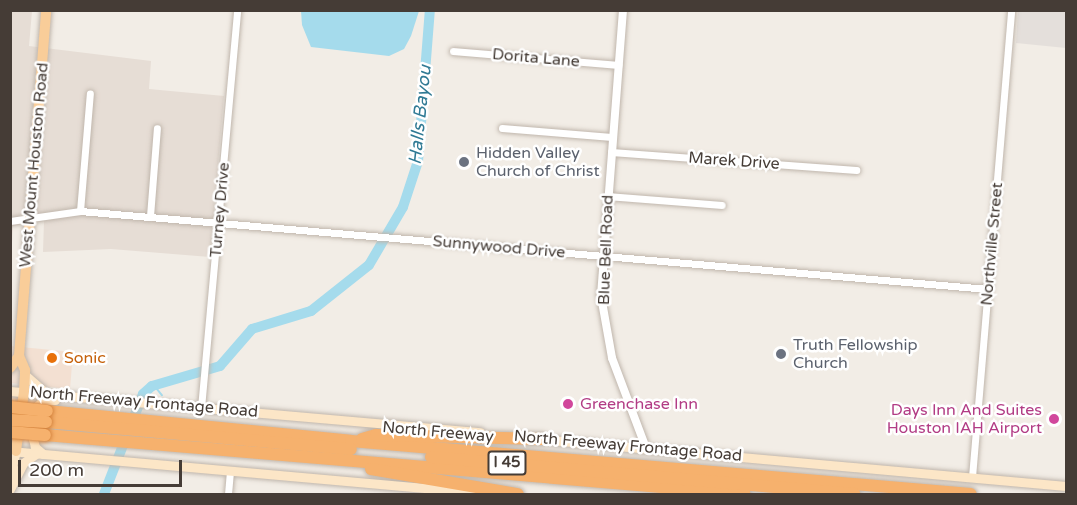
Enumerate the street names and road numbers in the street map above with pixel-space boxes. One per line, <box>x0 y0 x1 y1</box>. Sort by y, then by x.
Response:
street label: Dorita Lane <box>491 45 581 71</box>
street label: West Mount Houston Road <box>15 62 53 268</box>
street label: Marek Drive <box>688 148 780 174</box>
street label: Turney Drive <box>206 162 234 258</box>
street label: Northville Street <box>977 182 1007 306</box>
street label: Blue Bell Road <box>594 195 618 305</box>
street label: Sunnywood Drive <box>432 232 566 262</box>
street label: North Freeway Frontage Road <box>29 382 259 422</box>
street label: North Freeway <box>382 418 494 446</box>
street label: North Freeway Frontage Road <box>513 426 743 466</box>
road number: I 45 <box>486 451 528 475</box>

